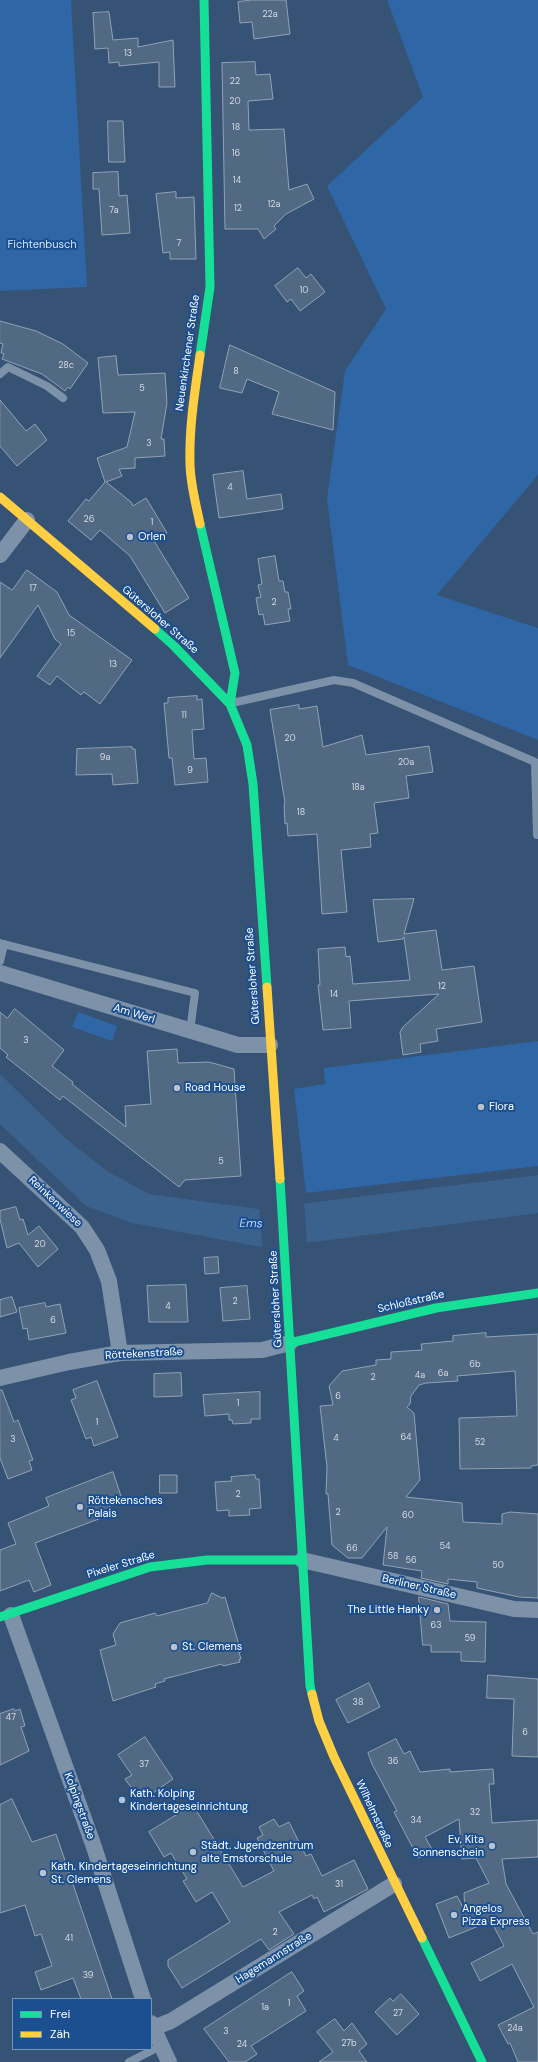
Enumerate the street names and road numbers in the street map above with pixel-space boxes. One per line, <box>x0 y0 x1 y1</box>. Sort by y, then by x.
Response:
street label: Neuenkirchener Straße <box>173 294 203 412</box>
street label: Gütersloher Straße <box>119 583 201 657</box>
street label: Gütersloher Straße <box>243 927 263 1025</box>
street label: Am Werl <box>112 1001 156 1027</box>
street label: Reinkenwiese <box>26 1174 84 1230</box>
street label: Gütersloher Straße <box>267 1250 285 1348</box>
street label: Schloßstraße <box>376 1288 446 1316</box>
street label: Röttekenstraße <box>105 1345 183 1363</box>
street label: Pixeler Straße <box>85 1548 157 1582</box>
street label: Berliner Straße <box>381 1572 457 1602</box>
street label: Kolpingstraße <box>61 1771 97 1841</box>
street label: Wilhelmstraße <box>352 1778 396 1850</box>
street label: Hagemannstraße <box>234 1929 314 1987</box>

